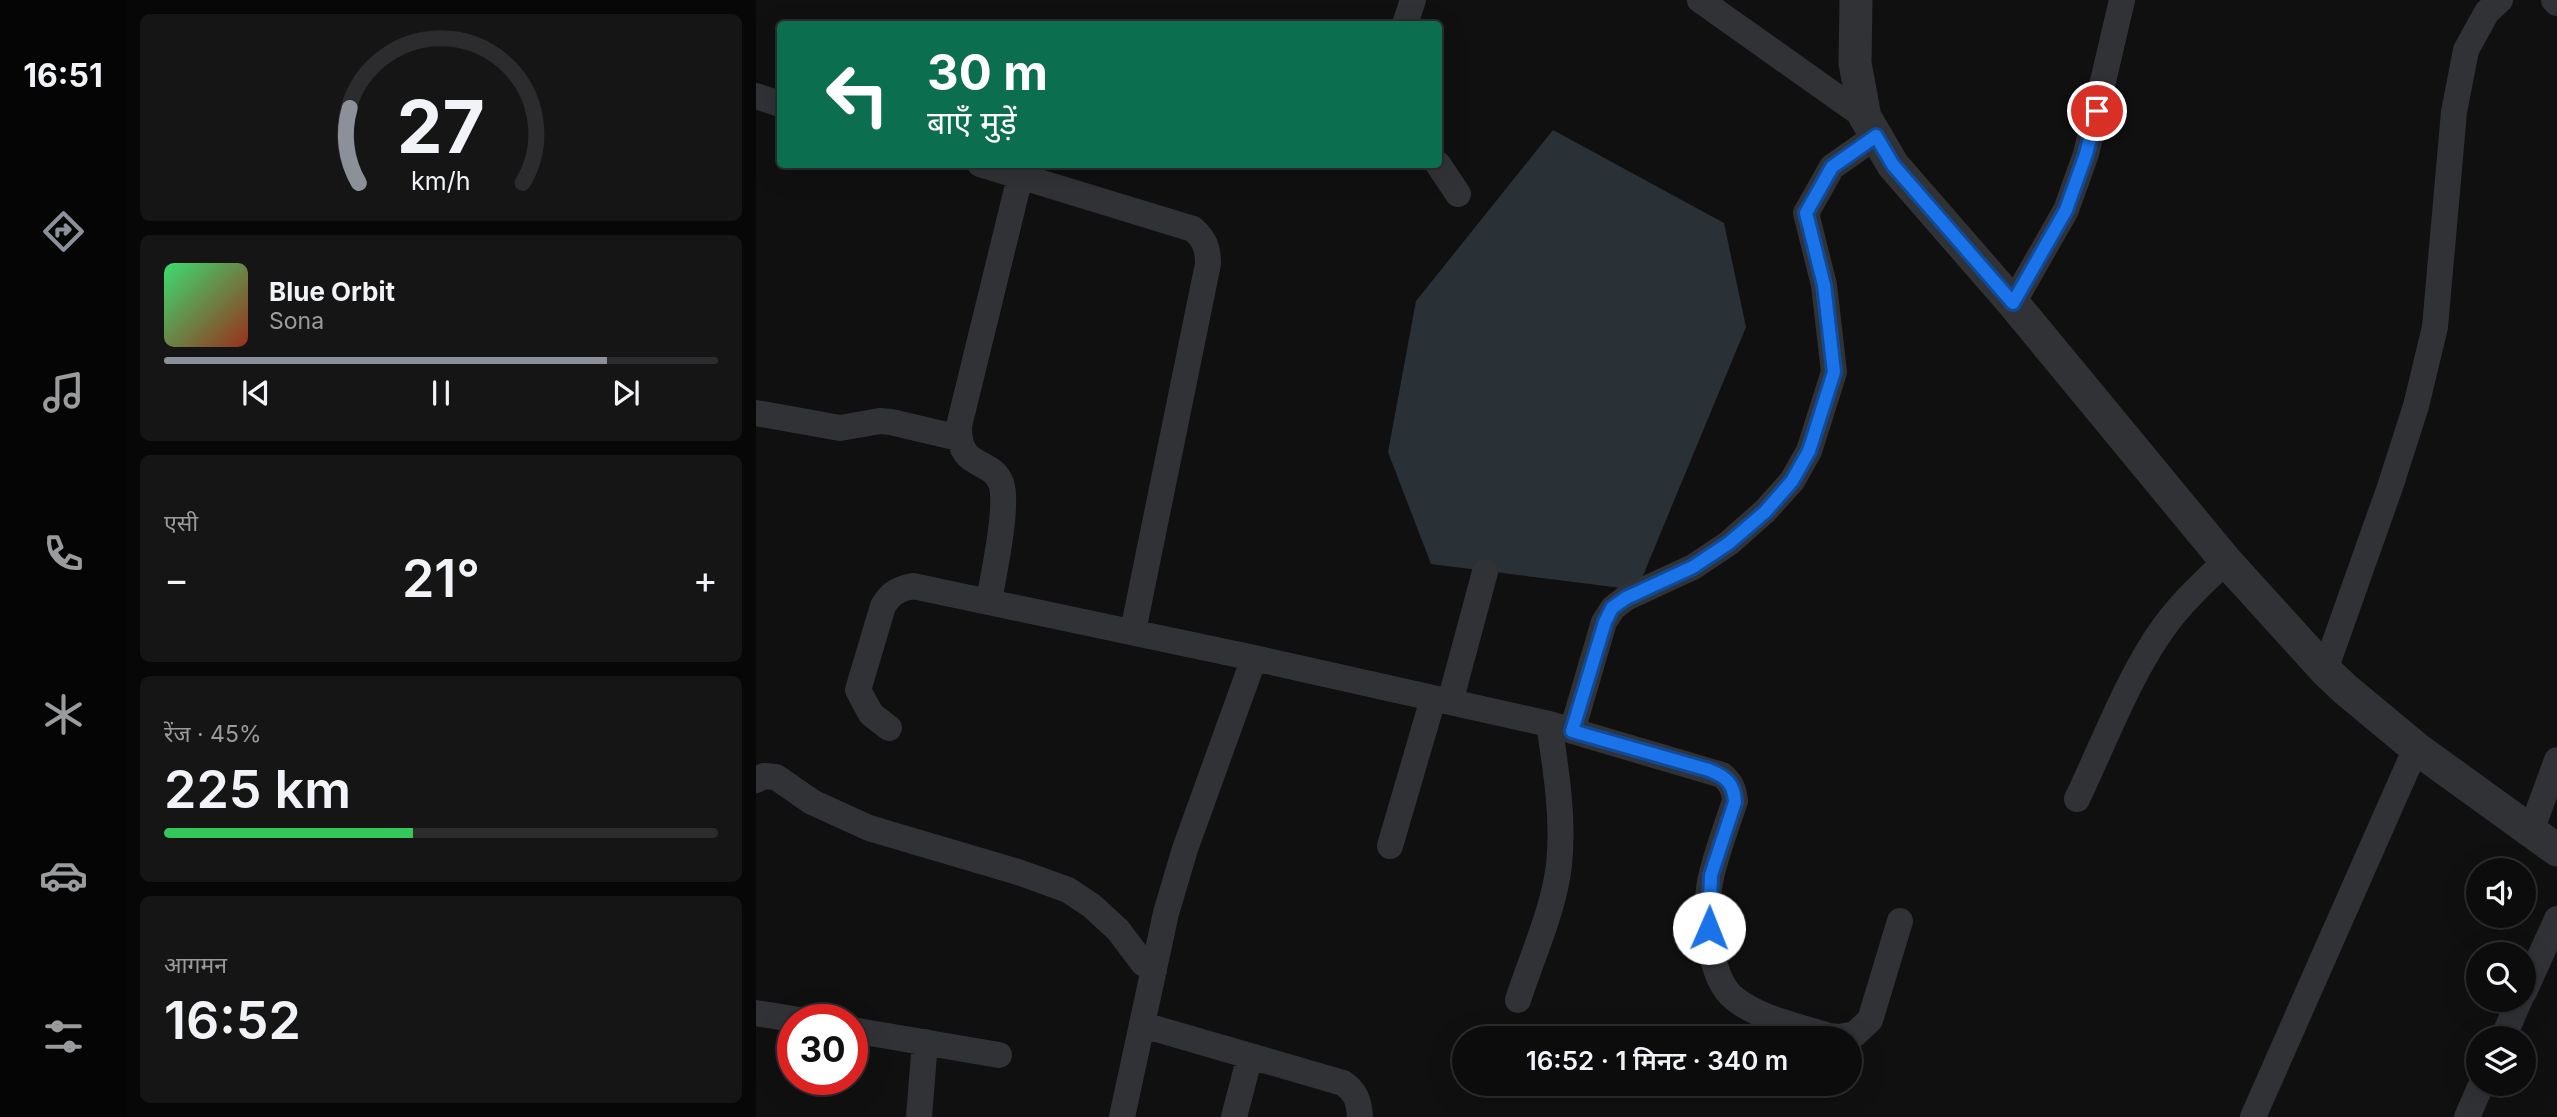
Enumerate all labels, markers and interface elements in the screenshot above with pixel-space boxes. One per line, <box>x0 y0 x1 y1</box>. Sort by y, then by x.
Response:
text: 30 m <box>927 43 1048 102</box>
icon: left <box>812 49 903 140</box>
text: 16:51 <box>23 56 103 95</box>
pin <box>2067 81 2127 141</box>
text: 27 <box>397 83 485 172</box>
icon: arrive <box>2078 92 2116 130</box>
text: बाएँ मुड़ें <box>927 103 1017 142</box>
text: km/h <box>411 166 471 196</box>
icon: directions <box>39 207 88 256</box>
text: Blue Orbit <box>269 276 395 307</box>
text: Sona <box>269 307 324 335</box>
icon: music <box>39 368 88 417</box>
icon: previous <box>237 374 275 412</box>
icon: pause <box>422 374 460 412</box>
icon: next <box>607 374 645 412</box>
text: एसी <box>164 509 198 537</box>
icon: phone <box>39 529 88 578</box>
text: 21° <box>402 547 480 610</box>
text: − <box>164 556 189 602</box>
text: + <box>693 556 718 602</box>
icon: climate <box>39 690 88 739</box>
text: रेंज · 45% <box>164 720 261 748</box>
text: 225 km <box>164 758 351 821</box>
icon: car <box>39 851 88 900</box>
map controls <box>2466 858 2536 1096</box>
button: sound <box>2466 858 2536 928</box>
position arrow <box>1672 891 1746 965</box>
button: search <box>2466 942 2536 1012</box>
text: आगमन <box>164 951 227 979</box>
text: 16:52 <box>164 989 301 1052</box>
speed limit sign: 30 <box>777 1004 868 1095</box>
icon: filters <box>39 1012 88 1061</box>
button: layers <box>2466 1026 2536 1096</box>
text: 16:52 · 1 मिनट · 340 m <box>1526 1045 1788 1076</box>

